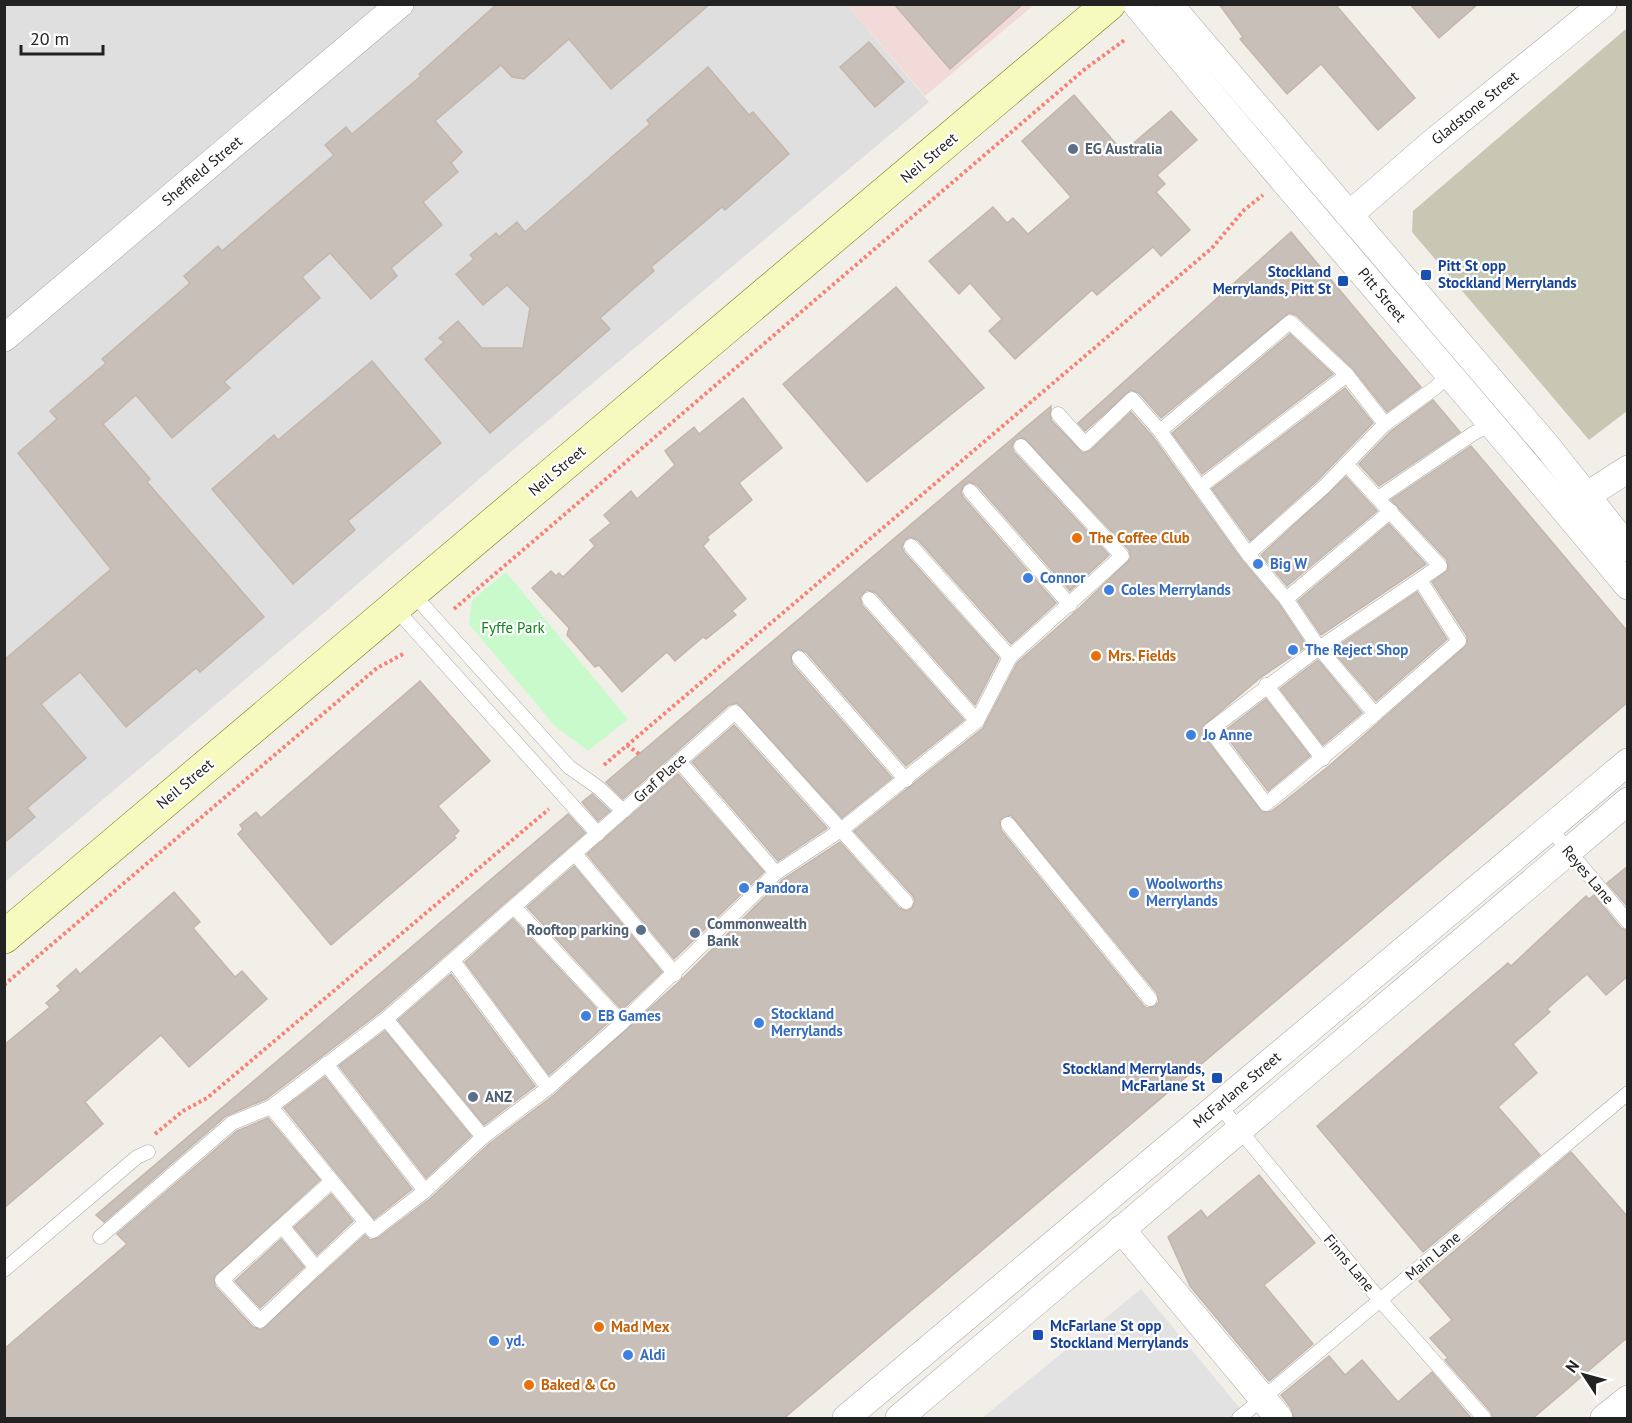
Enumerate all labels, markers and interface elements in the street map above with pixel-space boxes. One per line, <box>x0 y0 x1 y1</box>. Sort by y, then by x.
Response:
scale bar <box>21 18 104 56</box>
text: 20 m <box>30 27 69 50</box>
street label: Gladstone Street <box>1427 67 1522 149</box>
street label: Neil Street <box>896 128 961 187</box>
street label: Sheffield Street <box>158 132 246 210</box>
place label: EG Australia <box>1085 139 1162 158</box>
marker: EG Australia <box>1066 142 1080 156</box>
place label: Pitt St opp Stockland Merrylands <box>1438 256 1577 292</box>
place label: Stockland Merrylands, Pitt St <box>1213 262 1332 298</box>
street label: Pitt Street <box>1354 264 1411 326</box>
marker: Pitt St opp Stockland Merrylands <box>1419 268 1433 282</box>
marker: Stockland Merrylands, Pitt St <box>1336 274 1350 288</box>
street label: Neil Street <box>524 441 589 500</box>
place label: The Coffee Club <box>1089 528 1190 547</box>
marker: The Coffee Club <box>1070 531 1084 545</box>
place label: Big W <box>1270 554 1307 573</box>
marker: Big W <box>1251 557 1265 571</box>
place label: Connor <box>1040 568 1086 587</box>
marker: Connor <box>1021 571 1035 585</box>
place label: Coles Merrylands <box>1121 580 1231 599</box>
marker: Coles Merrylands <box>1102 583 1116 597</box>
park label: Fyffe Park <box>481 618 545 637</box>
place label: The Reject Shop <box>1305 640 1408 659</box>
marker: The Reject Shop <box>1286 643 1300 657</box>
place label: Mrs. Fields <box>1108 646 1176 665</box>
marker: Mrs. Fields <box>1089 649 1103 663</box>
place label: Jo Anne <box>1202 725 1253 744</box>
marker: Jo Anne <box>1184 728 1198 742</box>
street label: Graf Place <box>629 749 690 806</box>
street label: Neil Street <box>152 754 217 813</box>
street label: Reyes Lane <box>1558 841 1618 908</box>
place label: Woolworths Merrylands <box>1146 874 1223 910</box>
place label: Pandora <box>756 878 809 897</box>
marker: Pandora <box>737 881 751 895</box>
marker: Woolworths Merrylands <box>1127 886 1141 900</box>
place label: Commonwealth Bank <box>707 914 807 950</box>
place label: Rooftop parking <box>527 920 629 939</box>
marker: Rooftop parking <box>634 923 648 937</box>
marker: Commonwealth Bank <box>688 926 702 940</box>
place label: Stockland Merrylands <box>771 1004 843 1040</box>
place label: EB Games <box>598 1006 661 1025</box>
marker: EB Games <box>579 1009 593 1023</box>
marker: Stockland Merrylands <box>752 1016 766 1030</box>
street label: McFarlane Street <box>1189 1047 1284 1132</box>
place label: Stockland Merrylands, McFarlane St <box>1063 1059 1206 1095</box>
marker: Stockland Merrylands, McFarlane St <box>1210 1071 1224 1085</box>
place label: ANZ <box>485 1087 512 1106</box>
marker: ANZ <box>466 1090 480 1104</box>
street label: Main Lane <box>1401 1227 1464 1284</box>
street label: Finns Lane <box>1320 1230 1379 1295</box>
place label: McFarlane St opp Stockland Merrylands <box>1050 1316 1189 1352</box>
place label: Mad Mex <box>611 1317 670 1336</box>
marker: Mad Mex <box>592 1320 606 1334</box>
marker: McFarlane St opp Stockland Merrylands <box>1031 1328 1045 1342</box>
place label: yd. <box>505 1331 525 1350</box>
marker: yd. <box>487 1334 501 1348</box>
place label: Aldi <box>640 1345 666 1364</box>
north arrow <box>1554 1345 1614 1405</box>
marker: Aldi <box>621 1348 635 1362</box>
text: N <box>1561 1356 1583 1376</box>
place label: Baked & Co <box>541 1375 616 1394</box>
marker: Baked & Co <box>522 1378 536 1392</box>

